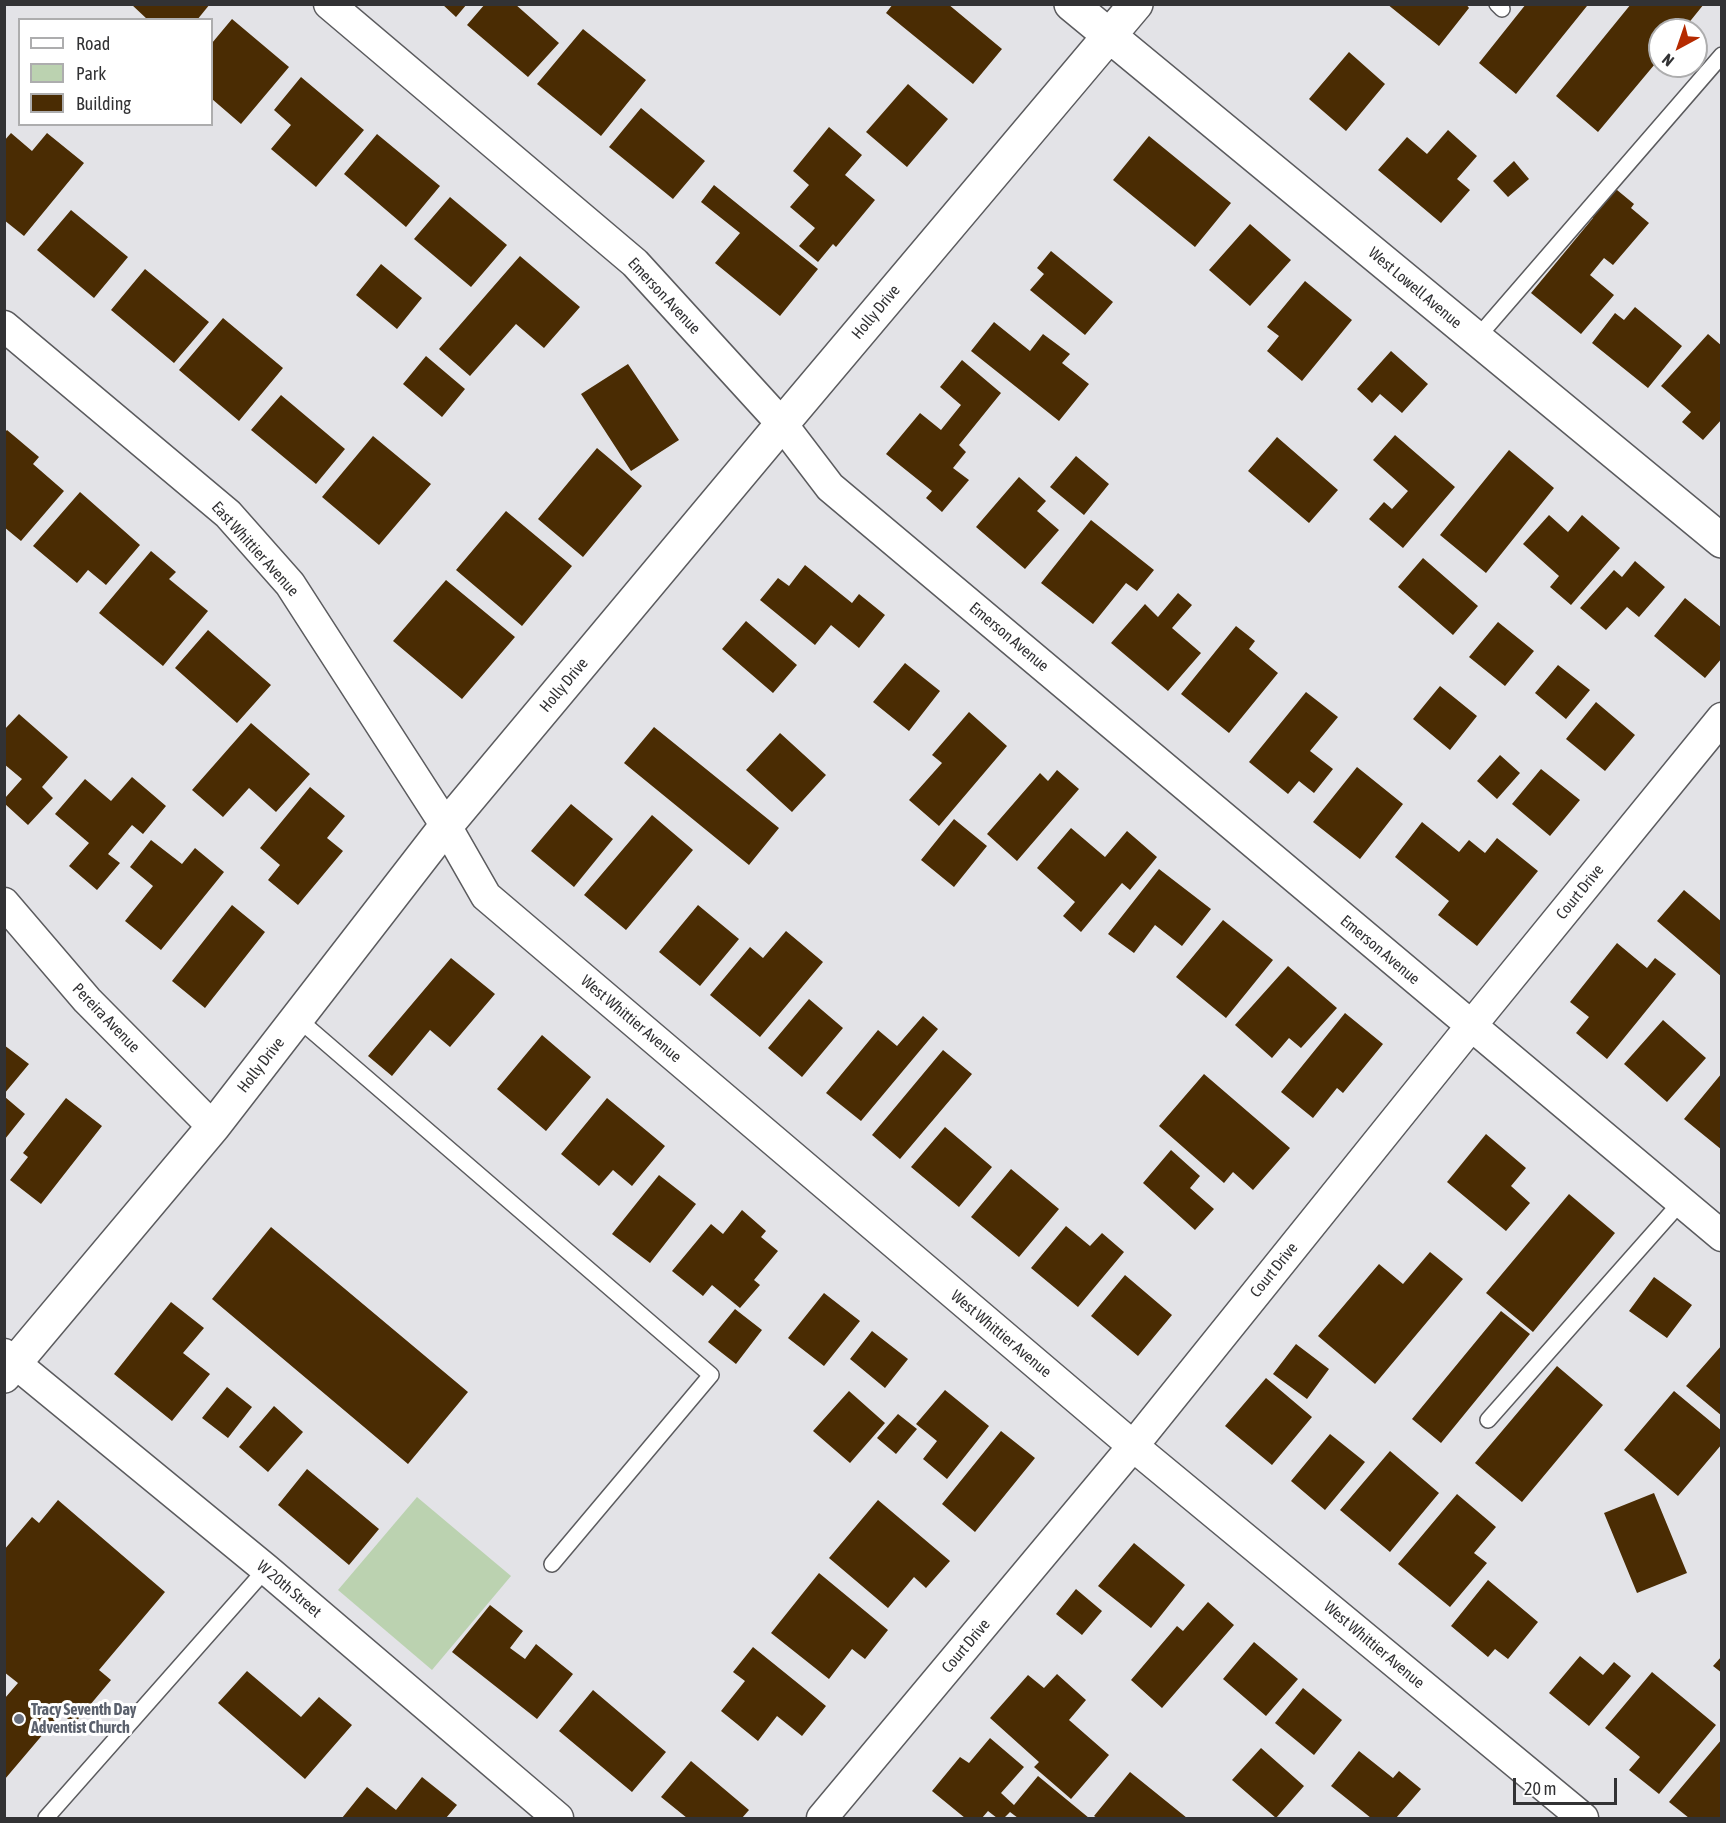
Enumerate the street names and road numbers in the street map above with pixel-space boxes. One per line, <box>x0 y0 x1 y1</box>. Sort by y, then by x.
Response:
street label: West Lowell Avenue <box>1364 243 1466 333</box>
street label: Emerson Avenue <box>624 254 704 338</box>
street label: Holly Drive <box>848 281 904 343</box>
street label: East Whittier Avenue <box>207 498 303 600</box>
street label: Emerson Avenue <box>965 598 1053 676</box>
street label: Holly Drive <box>536 654 592 716</box>
street label: Court Drive <box>1552 861 1608 923</box>
street label: Emerson Avenue <box>1336 911 1424 989</box>
street label: West Whittier Avenue <box>577 971 685 1067</box>
street label: Pereira Avenue <box>68 979 144 1057</box>
street label: Holly Drive <box>233 1033 289 1097</box>
street label: Court Drive <box>1246 1239 1302 1301</box>
street label: West Whittier Avenue <box>947 1286 1055 1382</box>
street label: W 20th Street <box>253 1556 325 1622</box>
street label: West Whittier Avenue <box>1320 1597 1428 1693</box>
street label: Court Drive <box>938 1615 994 1677</box>

